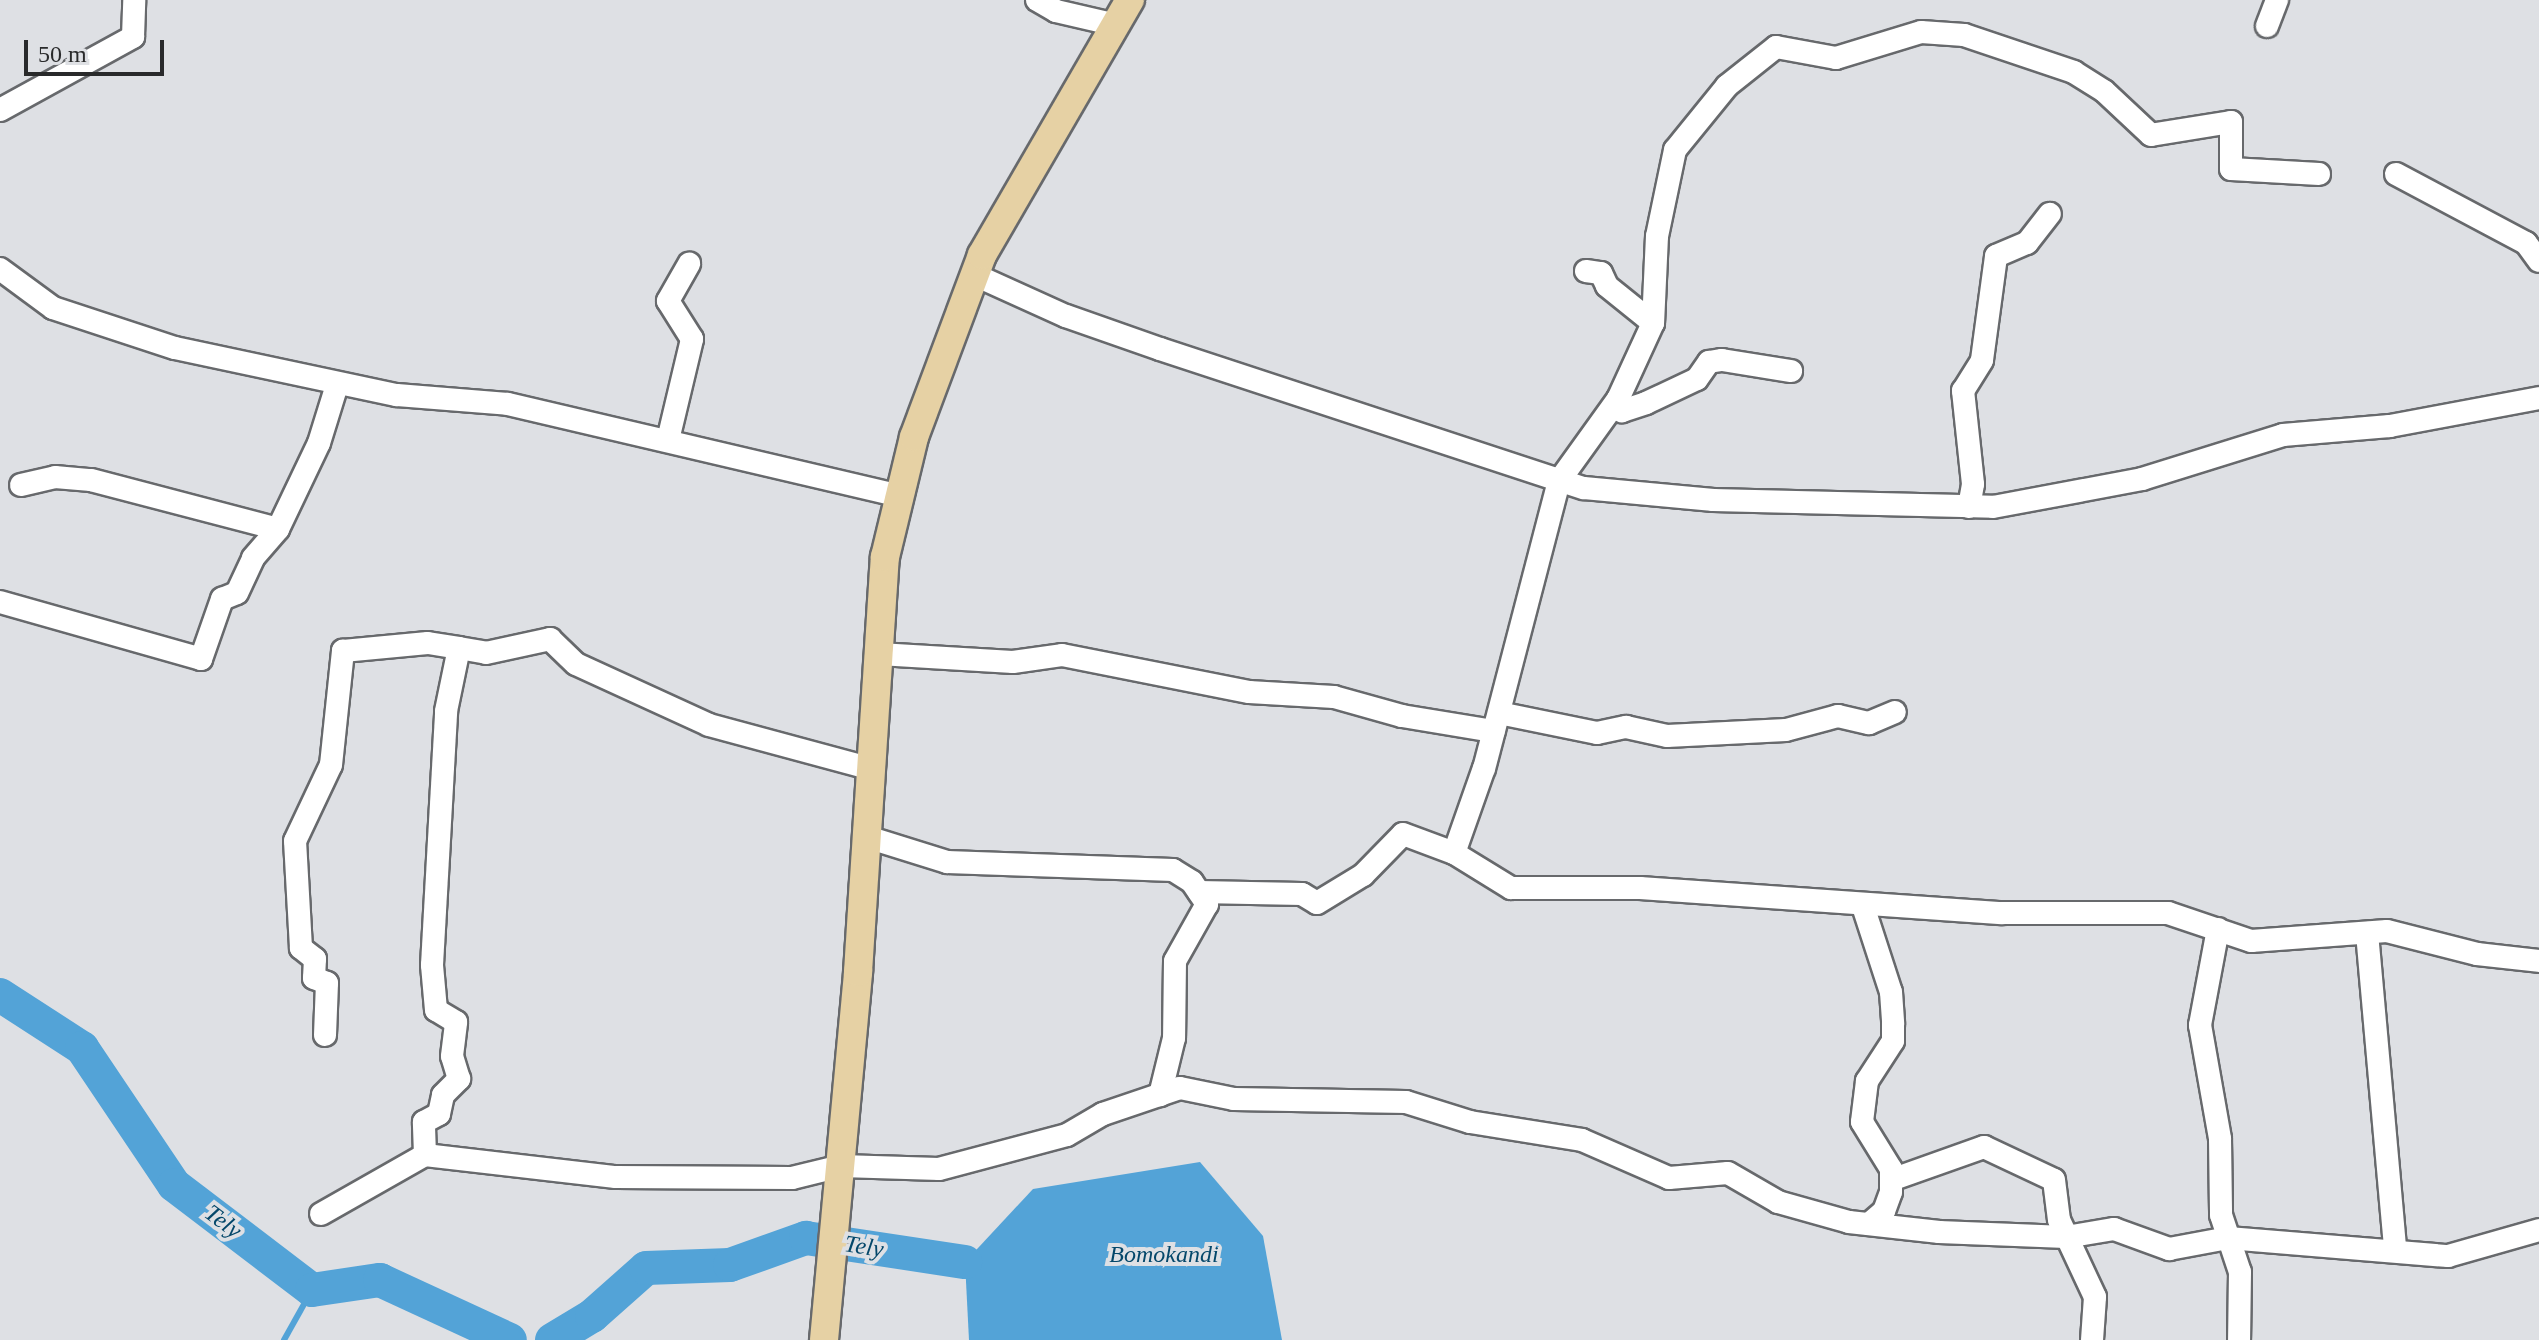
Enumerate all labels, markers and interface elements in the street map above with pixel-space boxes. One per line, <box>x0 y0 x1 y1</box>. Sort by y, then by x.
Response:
scale bar <box>28 24 168 74</box>
text: 50 m <box>38 41 87 67</box>
water label: Tely <box>199 1199 247 1245</box>
water label: Tely <box>842 1230 886 1264</box>
water label: Bomokandi <box>1109 1241 1219 1269</box>

